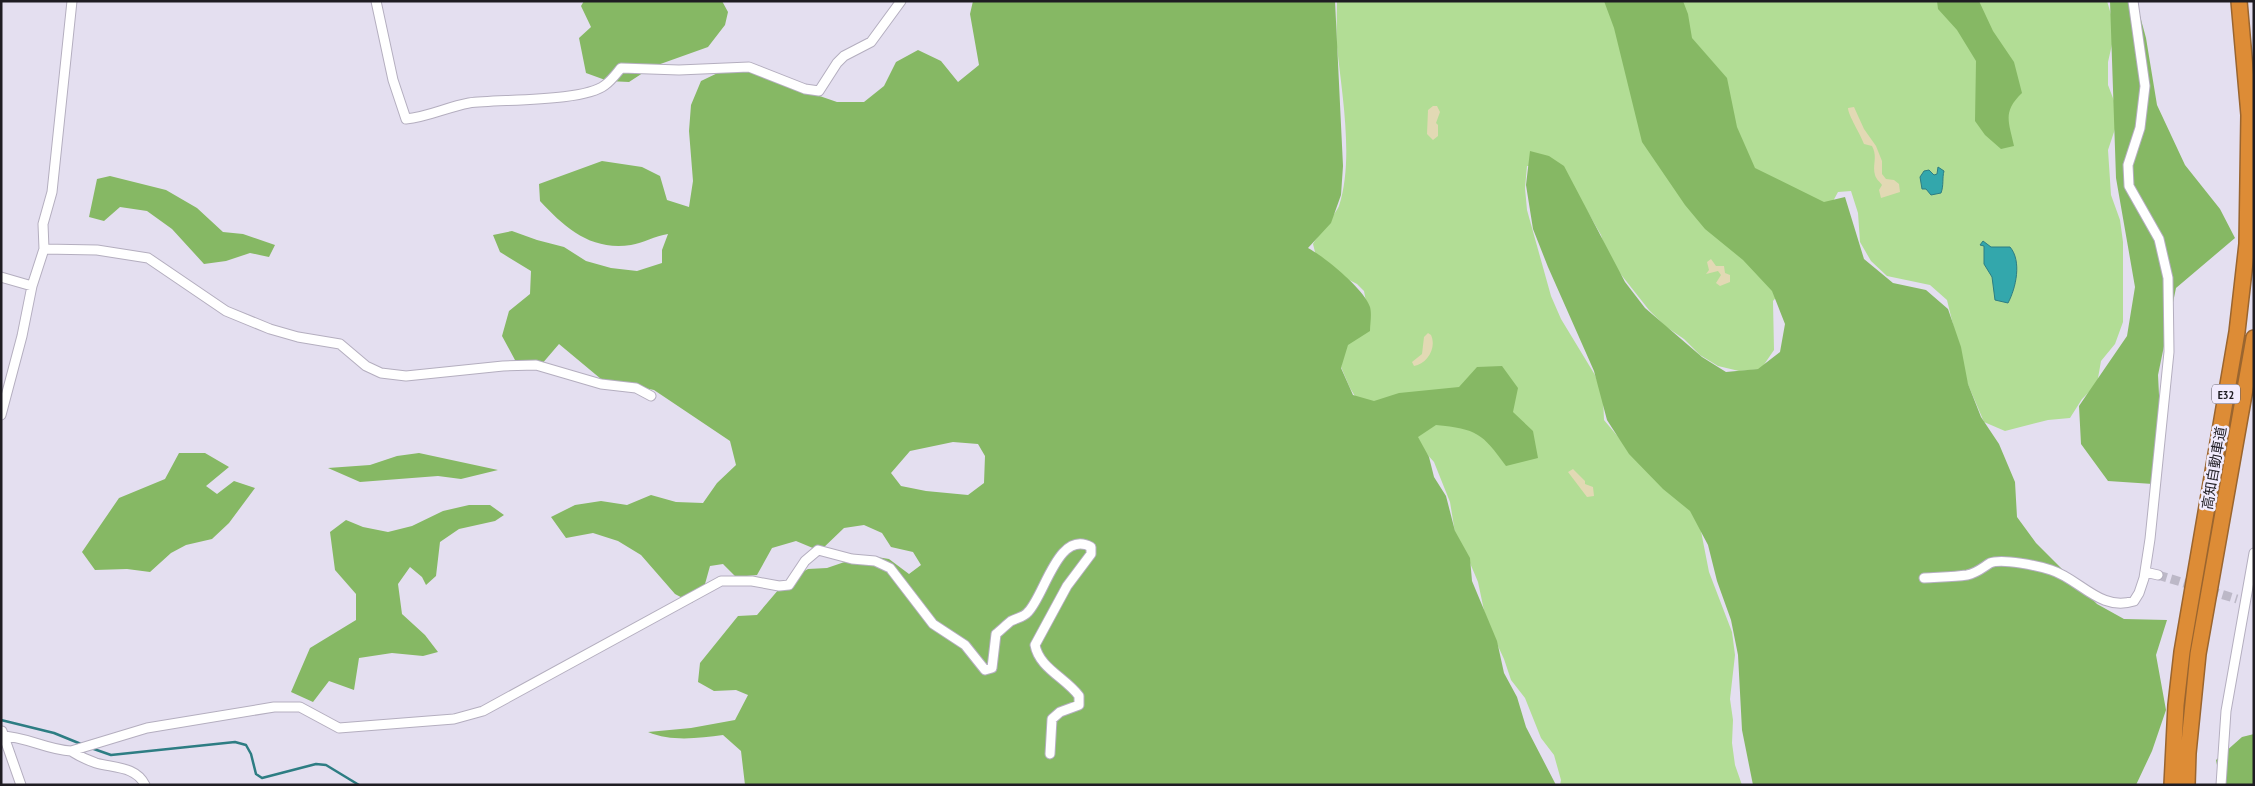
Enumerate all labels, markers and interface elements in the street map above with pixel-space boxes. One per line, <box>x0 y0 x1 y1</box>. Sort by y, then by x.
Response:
road number: E32 <box>2212 384 2240 404</box>
street label: 高知自動車道 <box>2198 425 2230 511</box>

